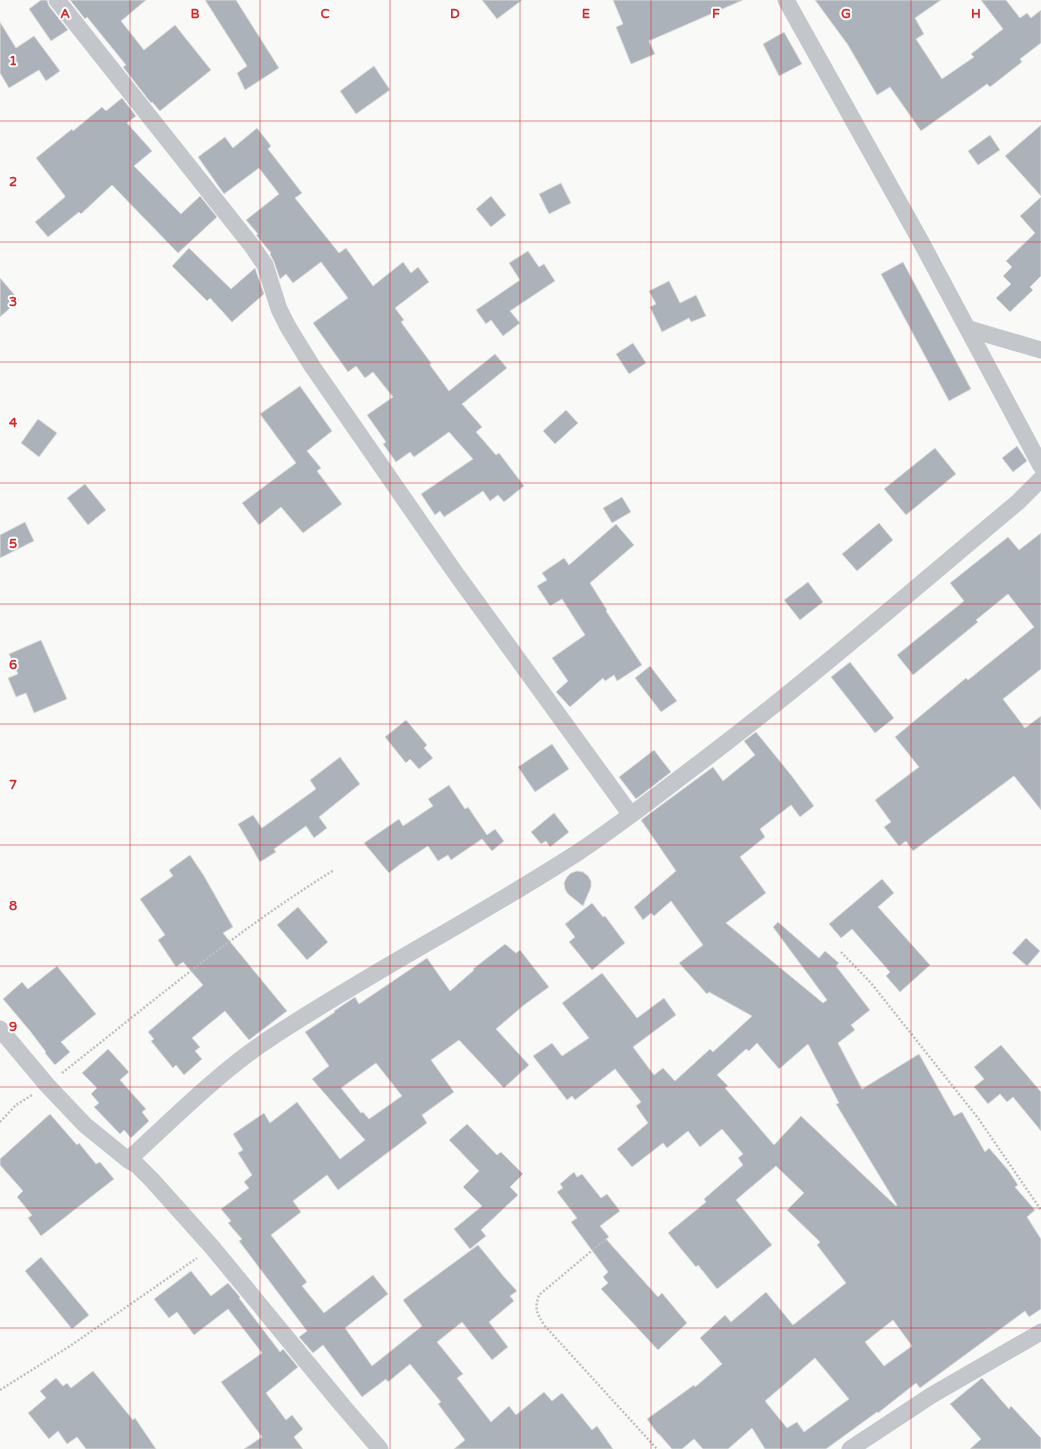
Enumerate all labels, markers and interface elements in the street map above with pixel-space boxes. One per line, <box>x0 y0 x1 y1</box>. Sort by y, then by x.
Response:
text: A <box>60 6 70 22</box>
text: B <box>190 6 200 22</box>
text: C <box>320 6 330 22</box>
text: D <box>450 6 460 22</box>
text: E <box>582 6 590 22</box>
text: F <box>712 6 720 22</box>
text: G <box>841 6 851 22</box>
text: H <box>971 6 981 22</box>
text: 1 <box>9 53 17 69</box>
text: 2 <box>9 174 17 190</box>
text: 3 <box>9 294 17 310</box>
text: 4 <box>9 415 18 431</box>
text: 5 <box>9 536 17 552</box>
text: 6 <box>9 657 17 673</box>
text: 7 <box>9 777 17 793</box>
text: 8 <box>9 898 17 914</box>
text: 9 <box>9 1019 17 1035</box>

